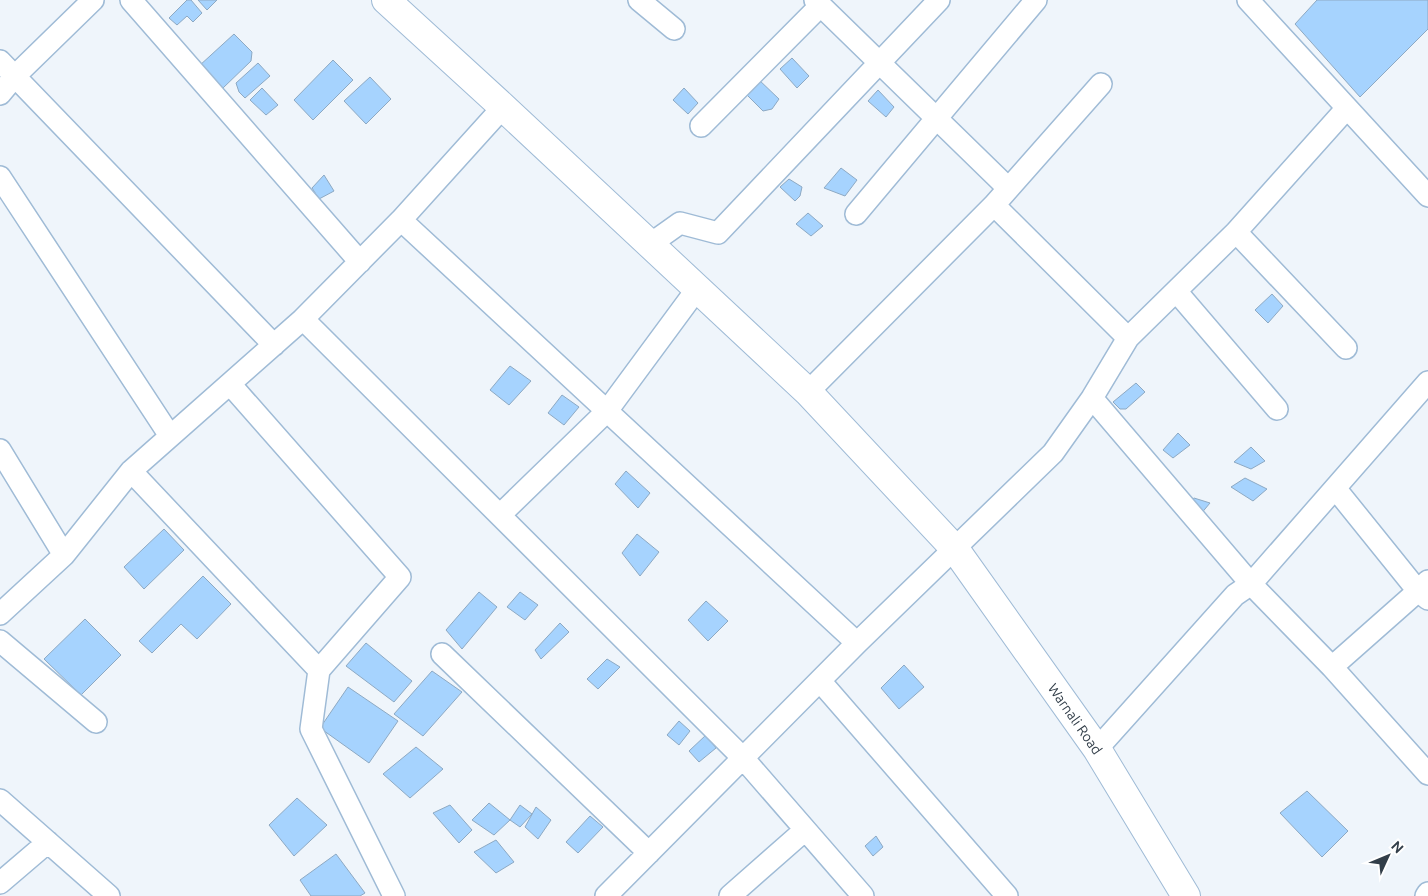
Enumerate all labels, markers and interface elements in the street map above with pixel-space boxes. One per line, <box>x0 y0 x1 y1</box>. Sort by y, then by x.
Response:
street label: Warnali Road <box>1045 680 1105 758</box>
north arrow <box>1363 831 1413 881</box>
text: N <box>1388 838 1407 856</box>

